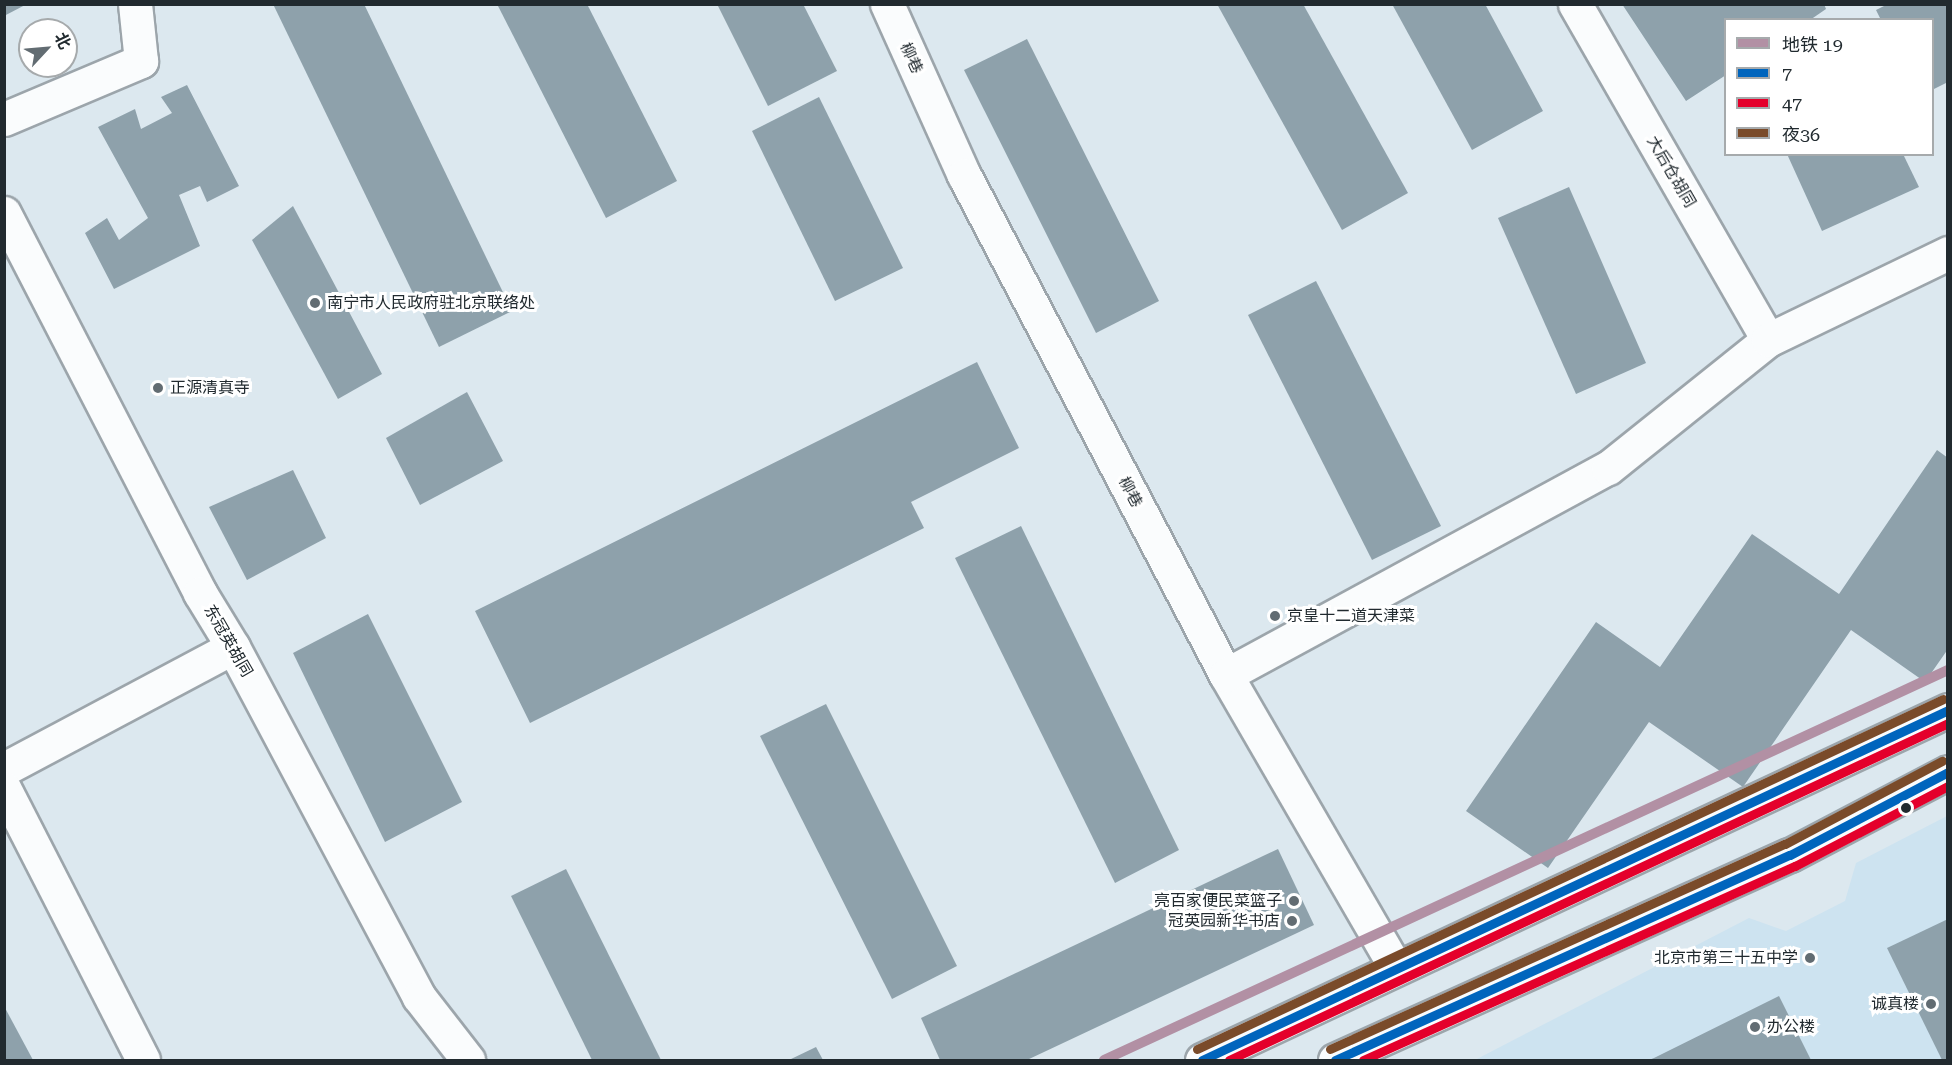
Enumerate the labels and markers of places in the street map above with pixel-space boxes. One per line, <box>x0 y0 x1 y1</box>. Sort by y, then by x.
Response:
place label: 南宁市人民政府驻北京联络处 <box>327 293 535 313</box>
marker: 南宁市人民政府驻北京联络处 <box>308 296 322 310</box>
place label: 正源清真寺 <box>170 378 250 398</box>
marker: 正源清真寺 <box>151 381 165 395</box>
place label: 京皇十二道天津菜 <box>1287 606 1415 626</box>
marker: 京皇十二道天津菜 <box>1268 609 1282 623</box>
unlabelled marker <box>1900 802 1912 814</box>
place label: 亮百家便民菜篮子 <box>1154 891 1282 911</box>
marker: 亮百家便民菜篮子 <box>1287 894 1301 908</box>
place label: 冠英园新华书店 <box>1168 911 1280 931</box>
marker: 冠英园新华书店 <box>1285 914 1299 928</box>
place label: 北京市第三十五中学 <box>1654 948 1798 968</box>
marker: 北京市第三十五中学 <box>1803 951 1817 965</box>
place label: 诚真楼 <box>1871 994 1919 1014</box>
marker: 诚真楼 <box>1924 997 1938 1011</box>
place label: 办公楼 <box>1767 1017 1815 1037</box>
marker: 办公楼 <box>1748 1020 1762 1034</box>

